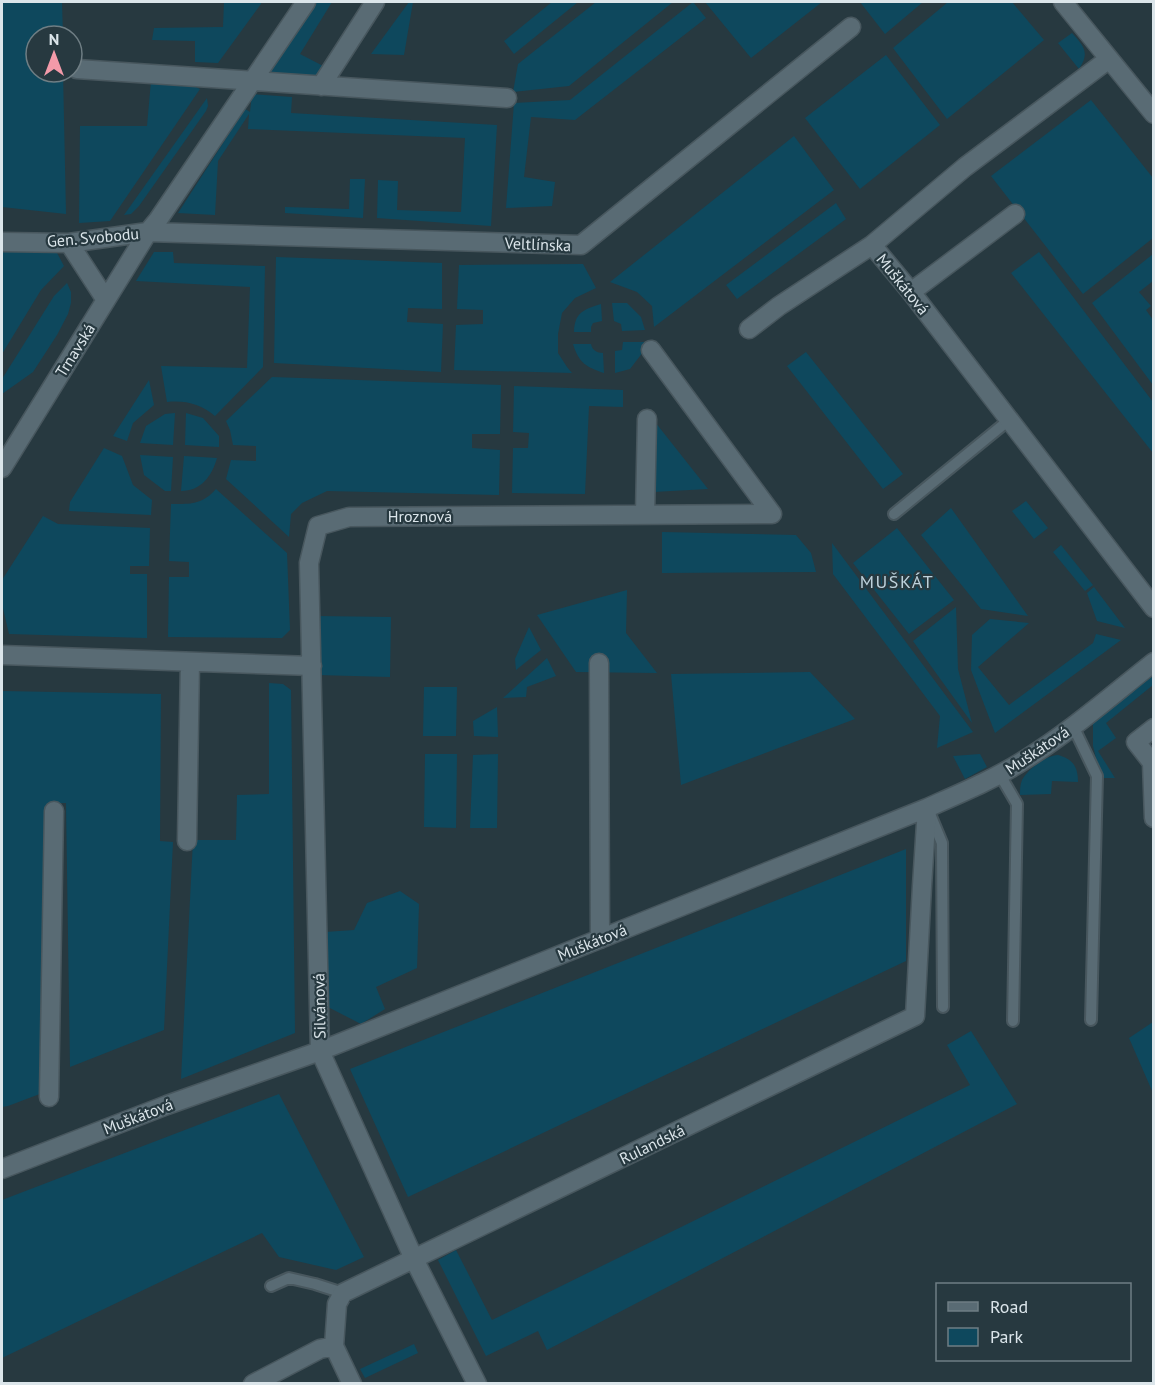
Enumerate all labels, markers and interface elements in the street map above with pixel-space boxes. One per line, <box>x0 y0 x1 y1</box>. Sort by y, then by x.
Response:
north arrow <box>24 24 84 84</box>
text: N <box>49 29 59 49</box>
street label: Gen. Svobodu <box>46 223 140 251</box>
street label: Veltlínska <box>503 233 572 255</box>
street label: Muškátová <box>872 249 934 319</box>
street label: Trnavská <box>51 320 99 380</box>
street label: Hroznová <box>388 506 452 526</box>
district label: MUŠKÁT <box>860 570 934 593</box>
street label: Muškátová <box>1001 721 1073 779</box>
street label: Muškátová <box>554 919 630 965</box>
street label: Silvánová <box>308 973 330 1039</box>
street label: Muškátová <box>100 1094 176 1138</box>
street label: Rulandská <box>616 1120 688 1168</box>
legend <box>936 1283 1131 1361</box>
text: Road <box>990 1295 1028 1318</box>
text: Park <box>990 1325 1023 1348</box>

